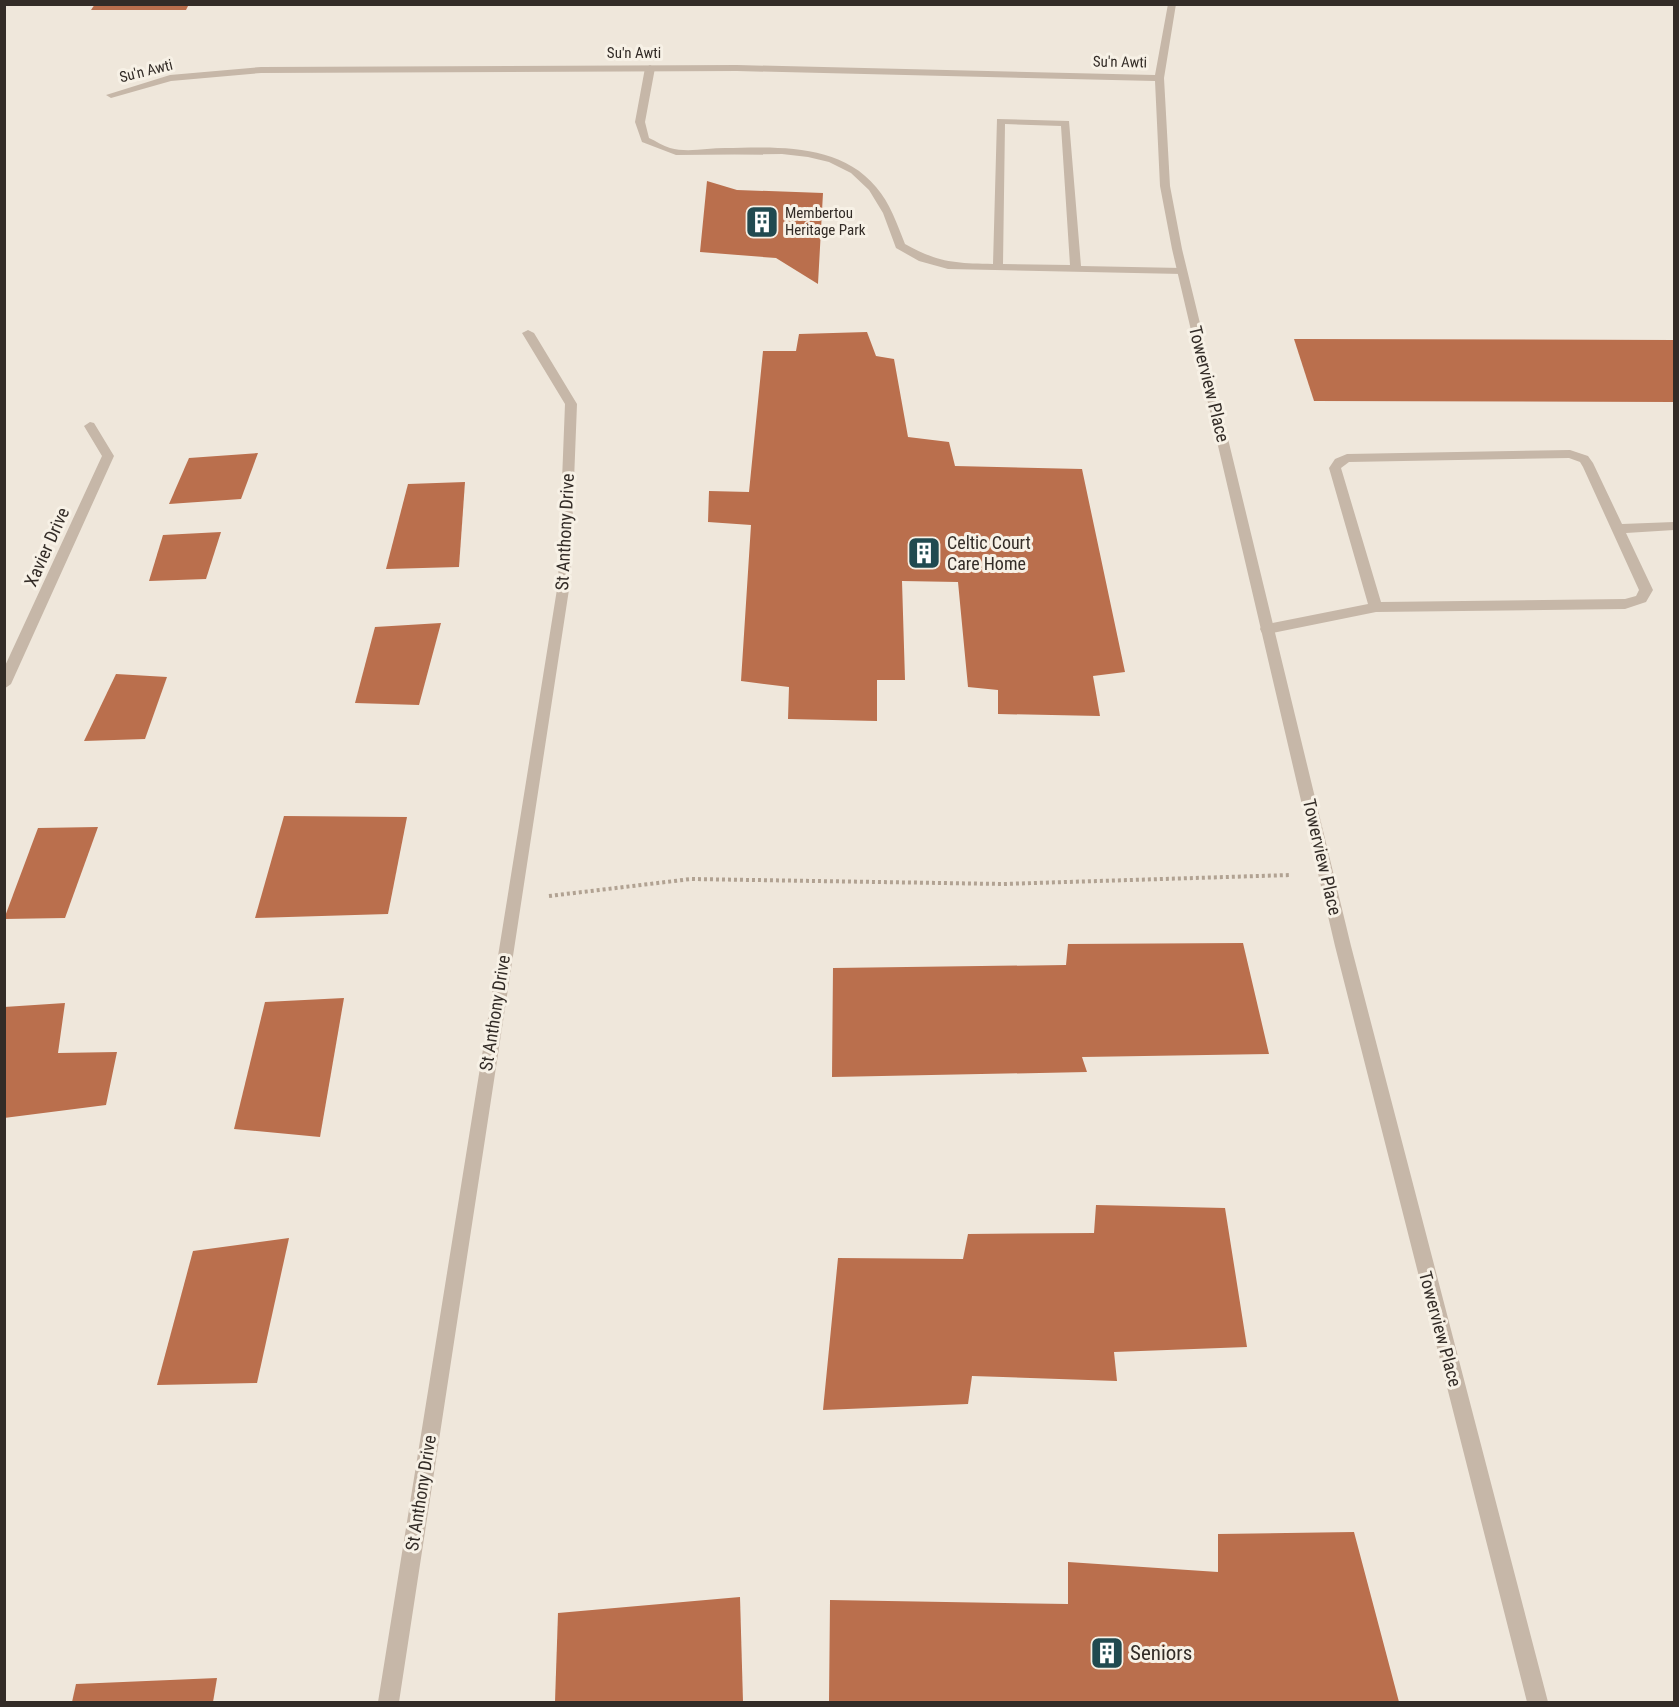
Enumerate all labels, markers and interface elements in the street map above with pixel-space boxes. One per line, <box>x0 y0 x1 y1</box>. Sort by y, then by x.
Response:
street label: Su'n Awti <box>607 44 661 62</box>
street label: Su'n Awti <box>1093 53 1147 71</box>
street label: Su'n Awti <box>117 56 175 86</box>
building icon: Membertou Heritage Park <box>744 204 780 240</box>
place label: Membertou Heritage Park <box>785 204 866 239</box>
street label: Towerview Place <box>1185 324 1234 444</box>
street label: St Anthony Drive <box>551 473 578 591</box>
street label: Xavier Drive <box>20 504 73 590</box>
place label: Celtic Court Care Home <box>947 532 1031 574</box>
building icon: Celtic Court Care Home <box>906 535 942 571</box>
street label: Towerview Place <box>1299 797 1346 917</box>
street label: St Anthony Drive <box>475 953 514 1072</box>
street label: Towerview Place <box>1415 1269 1466 1389</box>
street label: St Anthony Drive <box>401 1433 440 1552</box>
building icon: Seniors <box>1089 1635 1125 1671</box>
place label: Seniors <box>1130 1641 1192 1665</box>

